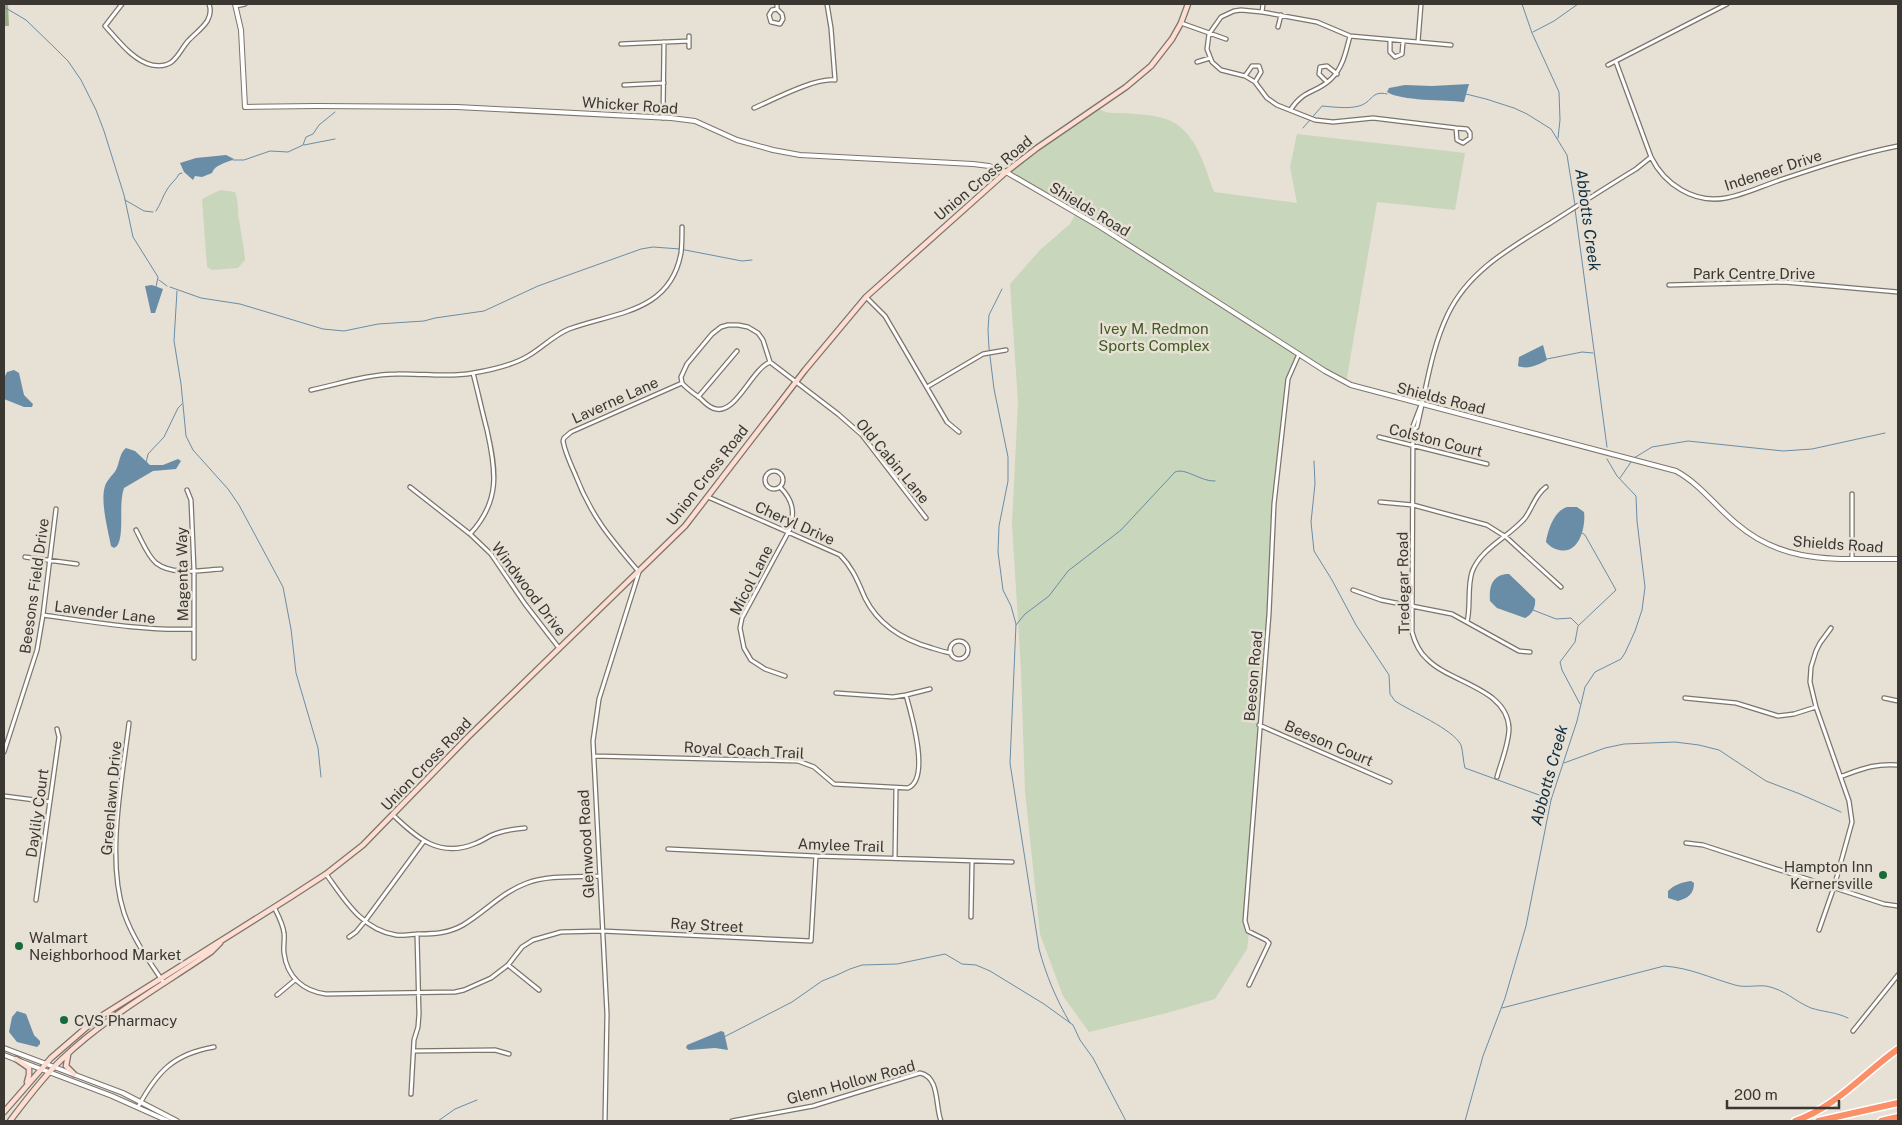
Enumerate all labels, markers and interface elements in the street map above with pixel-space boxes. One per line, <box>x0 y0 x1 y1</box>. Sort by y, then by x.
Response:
street label: Whicker Road <box>581 93 679 117</box>
street label: Union Cross Road <box>931 132 1035 224</box>
street label: Indeneer Drive <box>1722 146 1824 194</box>
water label: Abbotts Creek <box>1571 168 1605 273</box>
street label: Shields Road <box>1047 178 1133 240</box>
street label: Park Centre Drive <box>1693 265 1815 282</box>
park label: Ivey M. Redmon Sports Complex <box>1098 320 1210 354</box>
street label: Laverne Lane <box>569 373 661 427</box>
street label: Shields Road <box>1395 379 1487 417</box>
street label: Old Cabin Lane <box>853 415 933 507</box>
street label: Colston Court <box>1387 420 1485 460</box>
street label: Union Cross Road <box>663 422 751 528</box>
street label: Cheryl Drive <box>752 498 838 548</box>
street label: Beesons Field Drive <box>16 517 52 655</box>
street label: Magenta Way <box>173 527 191 621</box>
street label: Tredegar Road <box>1394 532 1412 634</box>
street label: Shields Road <box>1792 532 1884 556</box>
street label: Windwood Drive <box>488 539 570 639</box>
street label: Micol Lane <box>726 542 776 618</box>
street label: Lavender Lane <box>53 597 157 627</box>
street label: Beeson Road <box>1241 630 1265 722</box>
street label: Union Cross Road <box>377 714 475 814</box>
street label: Beeson Court <box>1282 717 1376 769</box>
water label: Abbotts Creek <box>1526 722 1572 827</box>
street label: Royal Coach Trail <box>683 738 805 762</box>
street label: Greenlawn Drive <box>98 740 124 856</box>
street label: Daylily Court <box>22 767 52 859</box>
street label: Glenwood Road <box>575 789 597 899</box>
street label: Amylee Trail <box>797 835 885 855</box>
place label: Hampton Inn Kernersville <box>1784 858 1873 892</box>
marker: Hampton Inn Kernersville <box>1877 869 1889 881</box>
street label: Ray Street <box>670 915 744 935</box>
place label: Walmart Neighborhood Market <box>29 929 181 963</box>
marker: Walmart Neighborhood Market <box>13 940 25 952</box>
place label: CVS Pharmacy <box>74 1012 177 1029</box>
marker: CVS Pharmacy <box>58 1014 70 1026</box>
street label: Glenn Hollow Road <box>785 1057 917 1107</box>
scale bar <box>1727 1078 1840 1110</box>
text: 200 m <box>1734 1086 1778 1103</box>

